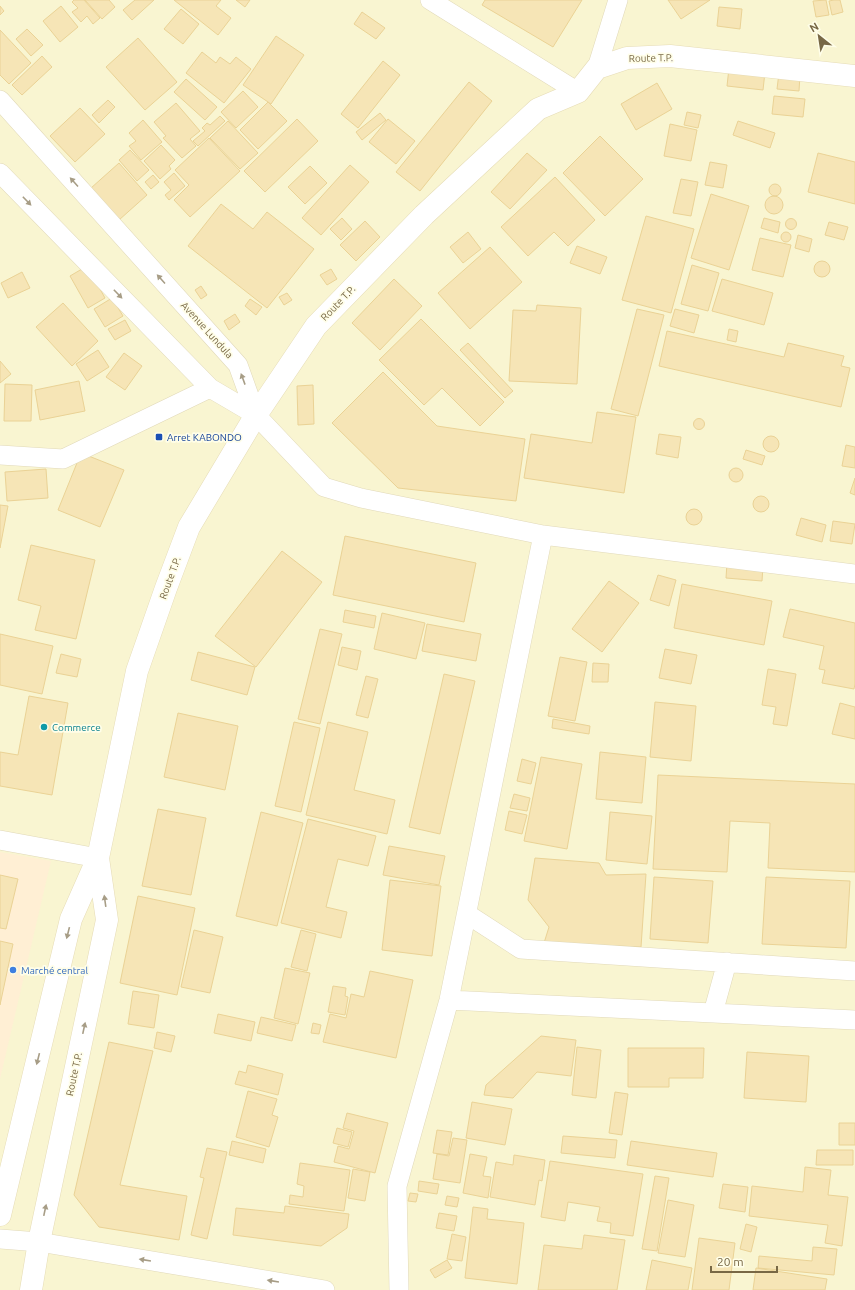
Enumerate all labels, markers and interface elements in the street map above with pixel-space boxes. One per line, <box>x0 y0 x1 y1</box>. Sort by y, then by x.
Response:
north arrow <box>799 16 839 56</box>
text: N <box>807 20 821 35</box>
street label: Route T.P. <box>629 52 673 64</box>
one-way arrow <box>70 177 79 187</box>
one-way arrow <box>22 196 32 206</box>
one-way arrow <box>156 274 166 284</box>
street label: Route T.P. <box>319 283 357 323</box>
one-way arrow <box>113 289 123 299</box>
street label: Avenue Lundula <box>179 300 235 360</box>
one-way arrow <box>240 372 246 384</box>
marker: Arret KABONDO <box>154 432 164 442</box>
place label: Arret KABONDO <box>167 432 242 443</box>
street label: Route T.P. <box>157 555 183 601</box>
marker: Commerce <box>39 722 49 732</box>
place label: Commerce <box>52 722 101 733</box>
one-way arrow <box>102 895 108 907</box>
one-way arrow <box>65 927 71 939</box>
marker: Marché central <box>8 965 18 975</box>
place label: Marché central <box>21 965 88 976</box>
one-way arrow <box>82 1022 88 1035</box>
street label: Route T.P. <box>64 1051 84 1097</box>
one-way arrow <box>34 1053 40 1065</box>
one-way arrow <box>43 1204 49 1217</box>
scale bar <box>711 1248 777 1274</box>
text: 20 m <box>717 1255 744 1268</box>
one-way arrow <box>138 1257 151 1263</box>
one-way arrow <box>267 1278 279 1284</box>

